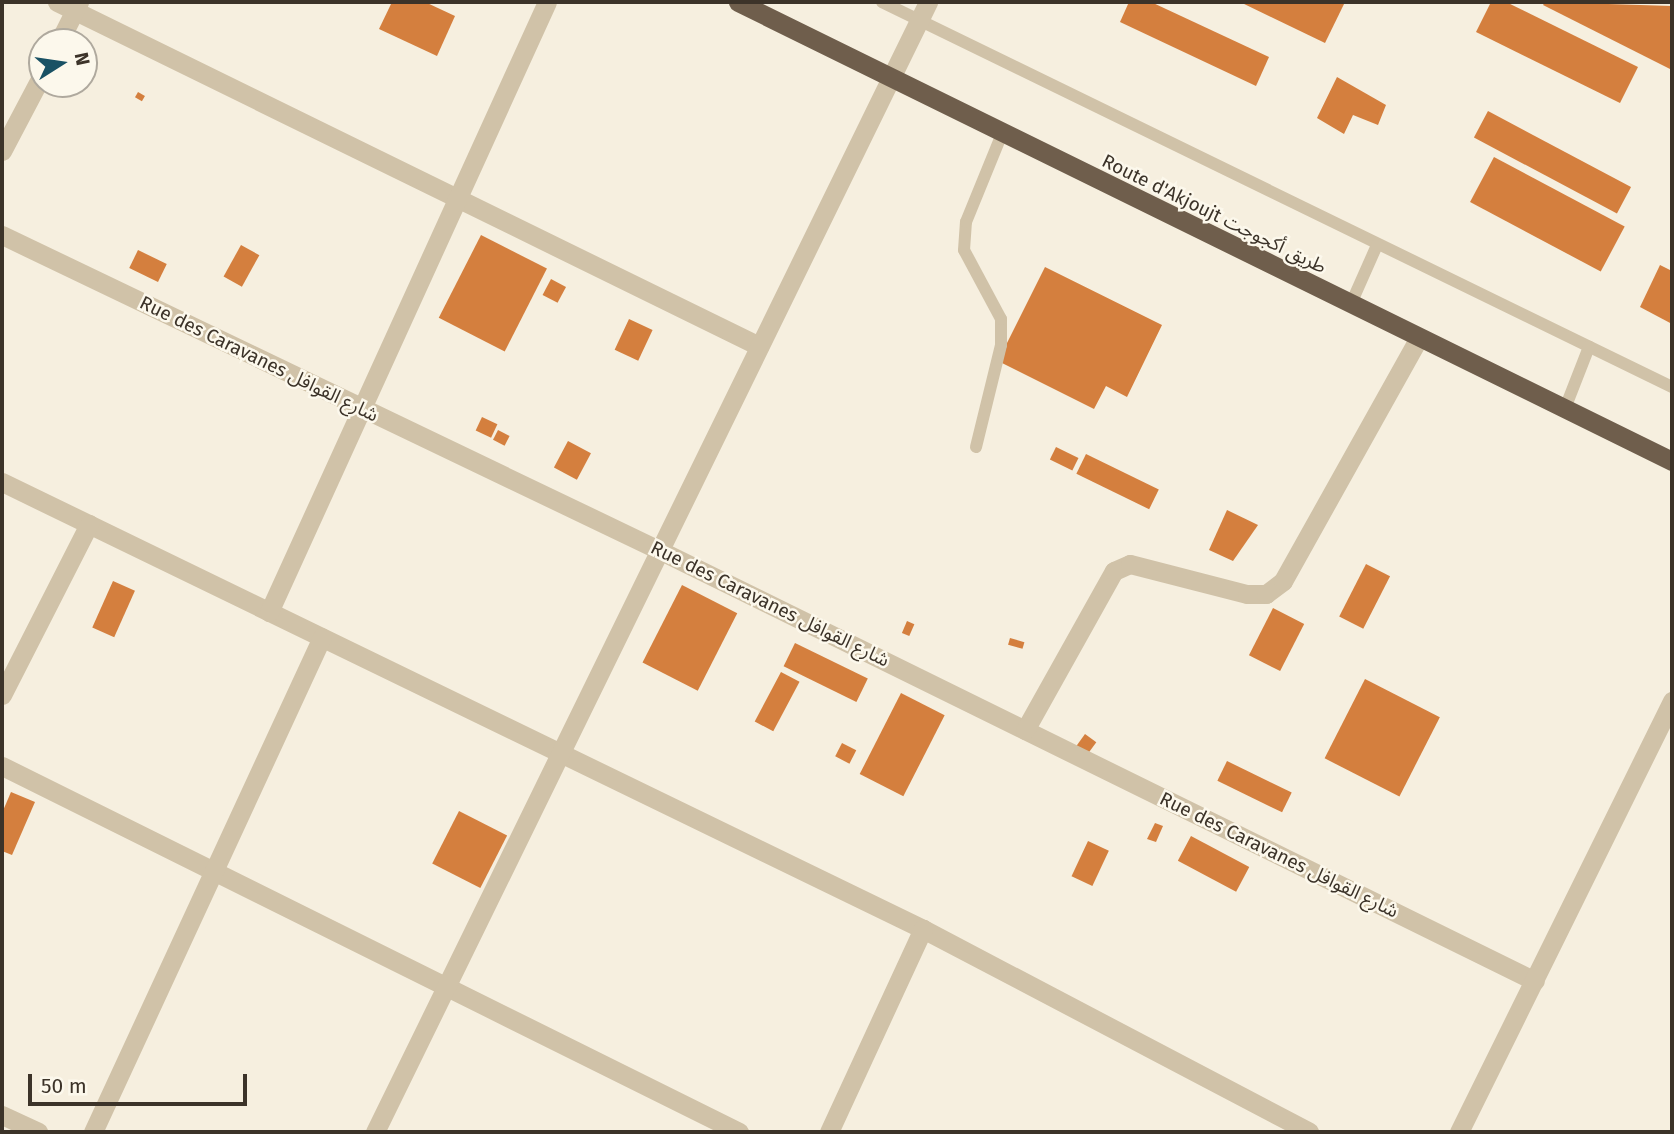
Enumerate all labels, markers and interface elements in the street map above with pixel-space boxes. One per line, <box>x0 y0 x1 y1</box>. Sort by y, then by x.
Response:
north arrow <box>28 28 98 98</box>
text: N <box>70 50 95 67</box>
street label: Route d'Akjoujt طريق أكجوجت <box>1098 150 1330 278</box>
street label: Rue des Caravanes شارع القوافل <box>136 291 382 427</box>
street label: Rue des Caravanes شارع القوافل <box>647 536 893 672</box>
street label: Rue des Caravanes شارع القوافل <box>1156 787 1402 923</box>
scale bar <box>32 1060 250 1104</box>
text: 50 m <box>41 1073 87 1099</box>

